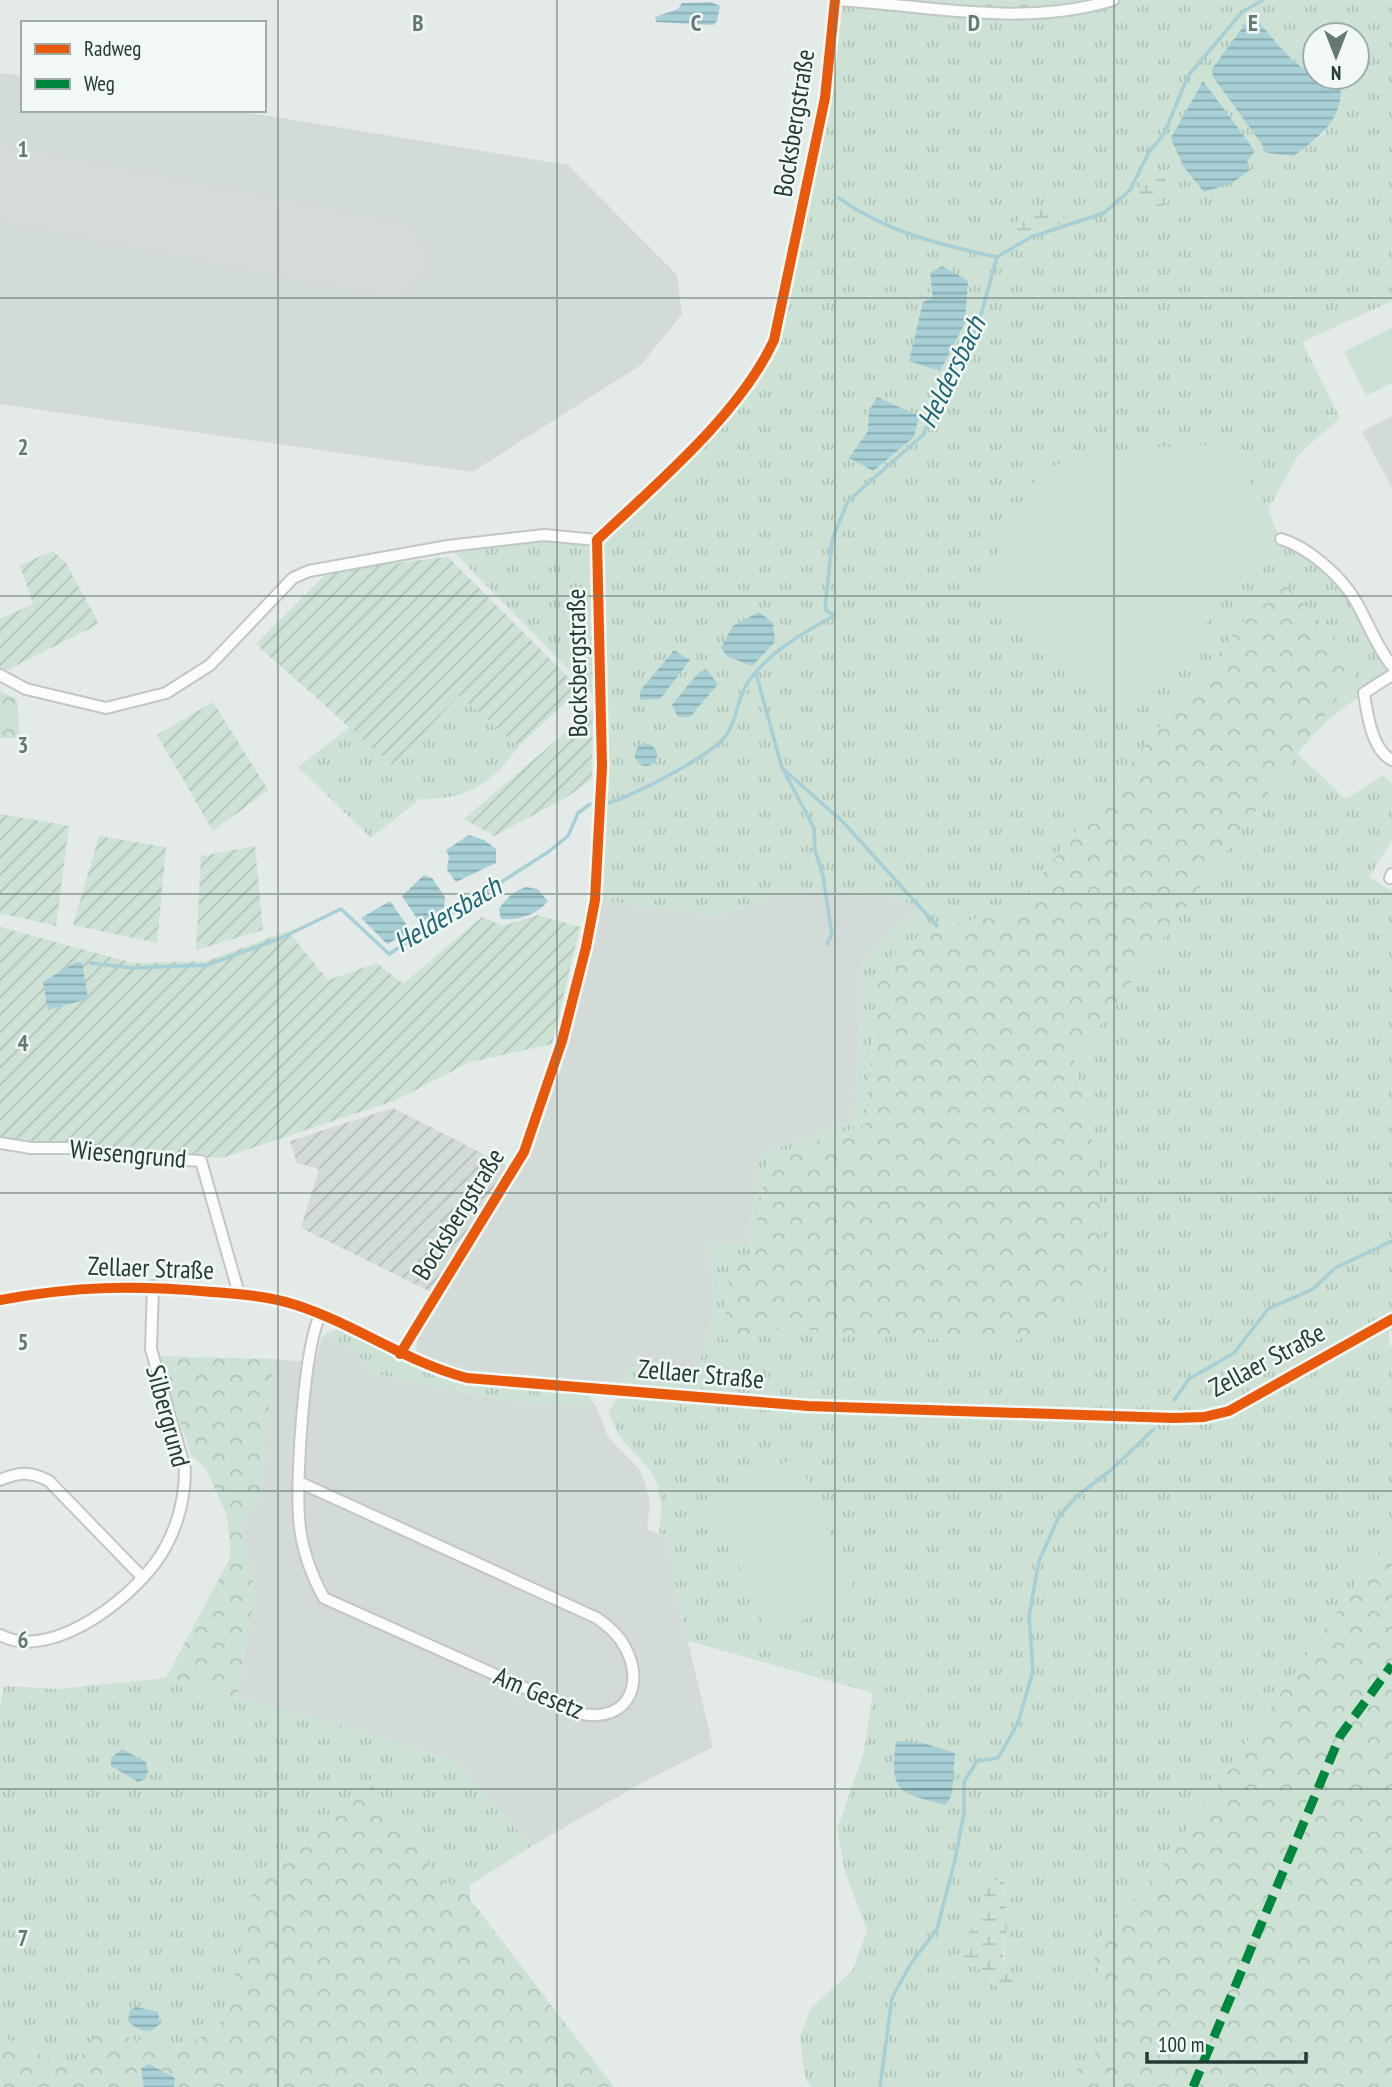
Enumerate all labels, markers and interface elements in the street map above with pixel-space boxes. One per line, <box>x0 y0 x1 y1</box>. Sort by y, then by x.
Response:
text: B <box>412 8 424 37</box>
text: C <box>691 8 702 37</box>
text: D <box>968 8 980 37</box>
text: E <box>1248 8 1258 37</box>
legend <box>21 21 266 112</box>
north arrow <box>1301 21 1371 91</box>
text: Radweg <box>84 35 141 62</box>
street label: Bocksbergstraße <box>766 47 821 199</box>
text: N <box>1331 61 1341 85</box>
text: Weg <box>84 70 115 97</box>
text: 1 <box>18 134 29 163</box>
water label: Heldersbach <box>908 308 994 434</box>
text: 2 <box>18 432 29 461</box>
street label: Bocksbergstraße <box>559 588 594 738</box>
text: 3 <box>18 730 29 759</box>
water label: Heldersbach <box>386 866 509 960</box>
text: 4 <box>18 1028 29 1057</box>
street label: Wiesengrund <box>68 1132 188 1175</box>
street label: Bocksbergstraße <box>404 1142 511 1286</box>
street label: Zellaer Straße <box>87 1249 215 1286</box>
street label: Zellaer Straße <box>1203 1315 1330 1404</box>
text: 5 <box>18 1327 29 1356</box>
street label: Zellaer Straße <box>637 1352 765 1395</box>
street label: Silbergrund <box>139 1361 198 1471</box>
text: 6 <box>18 1625 29 1654</box>
street label: Am Gesetz <box>489 1659 589 1726</box>
text: 7 <box>18 1923 29 1952</box>
scale bar <box>1147 2021 1306 2064</box>
text: 100 m <box>1158 2031 1204 2058</box>

